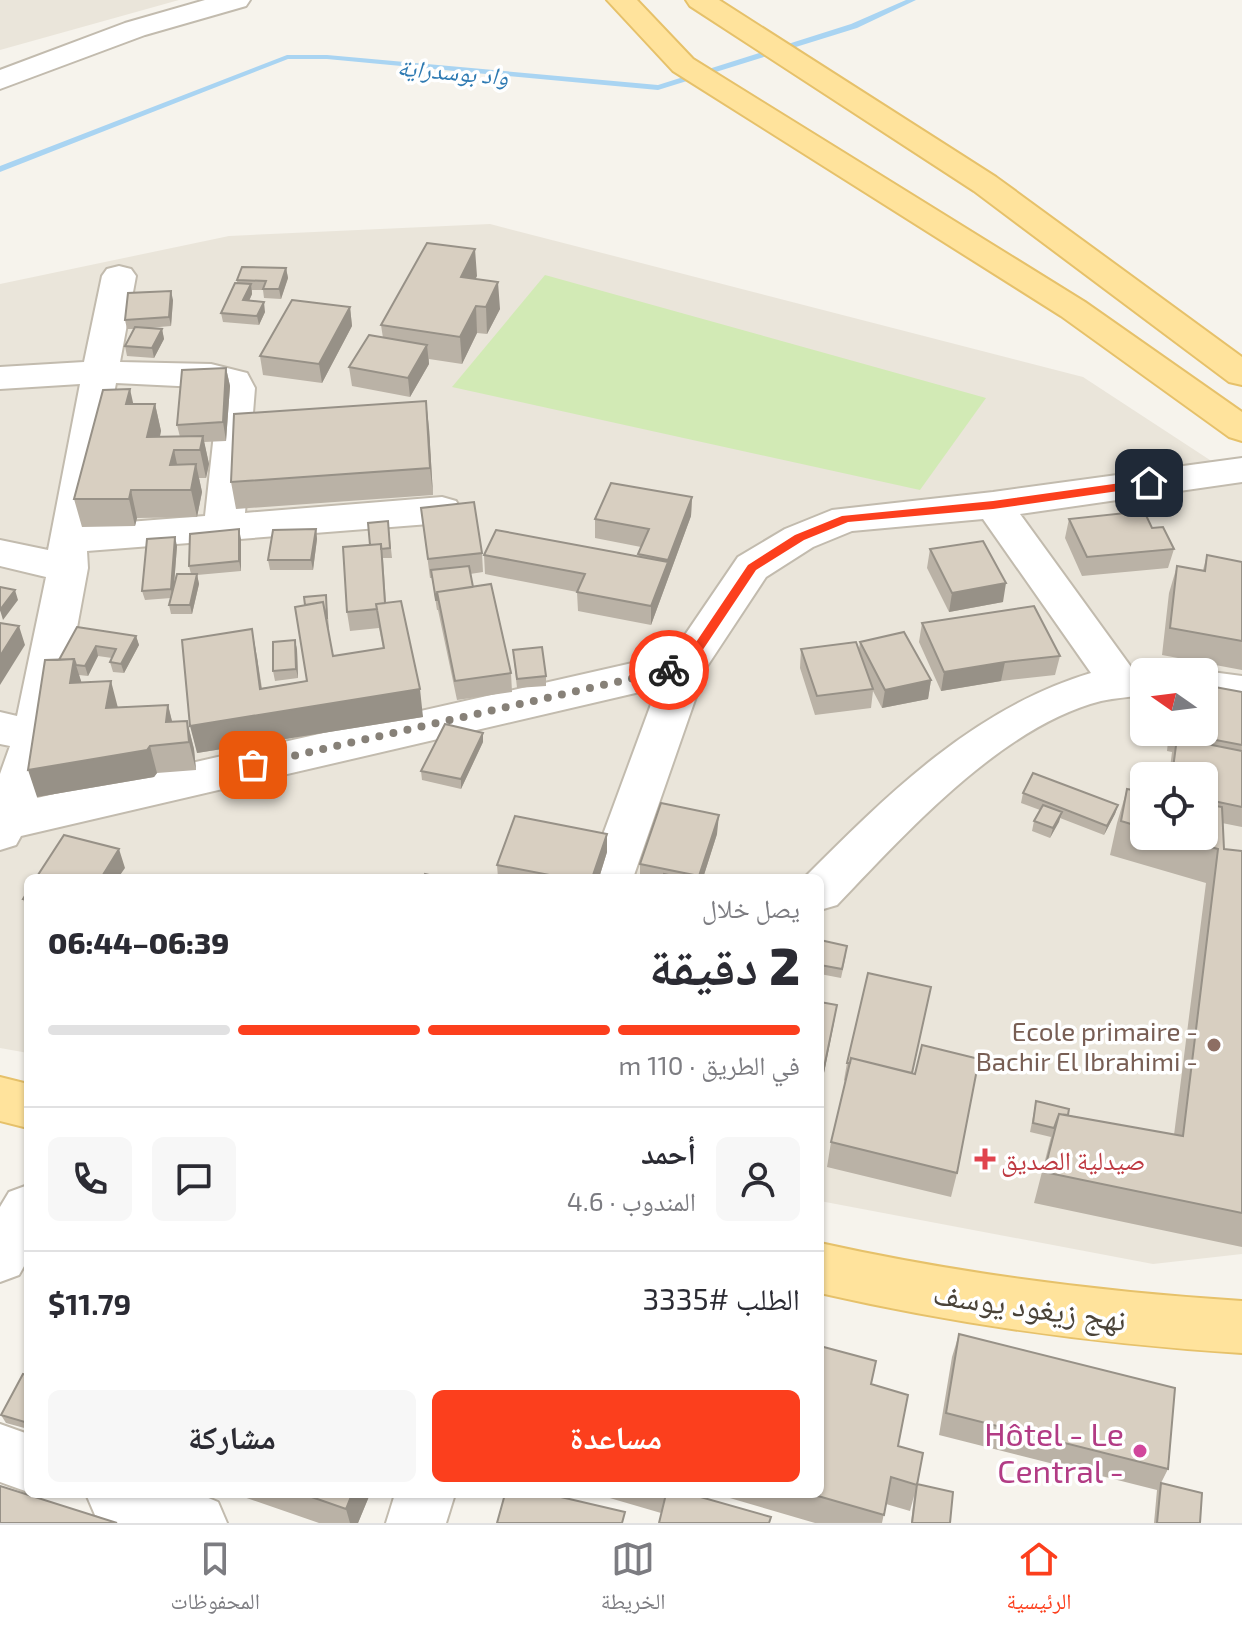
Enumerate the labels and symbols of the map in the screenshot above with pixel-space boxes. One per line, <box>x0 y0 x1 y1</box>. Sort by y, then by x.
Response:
water label: واد بوسدراية <box>396 52 510 91</box>
pin <box>1115 449 1183 517</box>
courier <box>629 630 709 710</box>
north arrow <box>1130 658 1218 746</box>
pin <box>219 731 287 799</box>
place label: Ecole primaire - Bachir El Ibrahimi - <box>976 1015 1198 1076</box>
marker: Ecole primaire - Bachir El Ibrahimi - <box>1205 1036 1223 1054</box>
place label: صيدلية الصديق <box>1001 1144 1145 1177</box>
marker: صيدلية الصديق <box>976 1150 994 1168</box>
street label: نهج زيغود يوسف <box>931 1273 1129 1340</box>
place label: Hôtel - Le Central - <box>984 1414 1124 1489</box>
marker: Hôtel - Le Central - <box>1131 1442 1149 1460</box>

